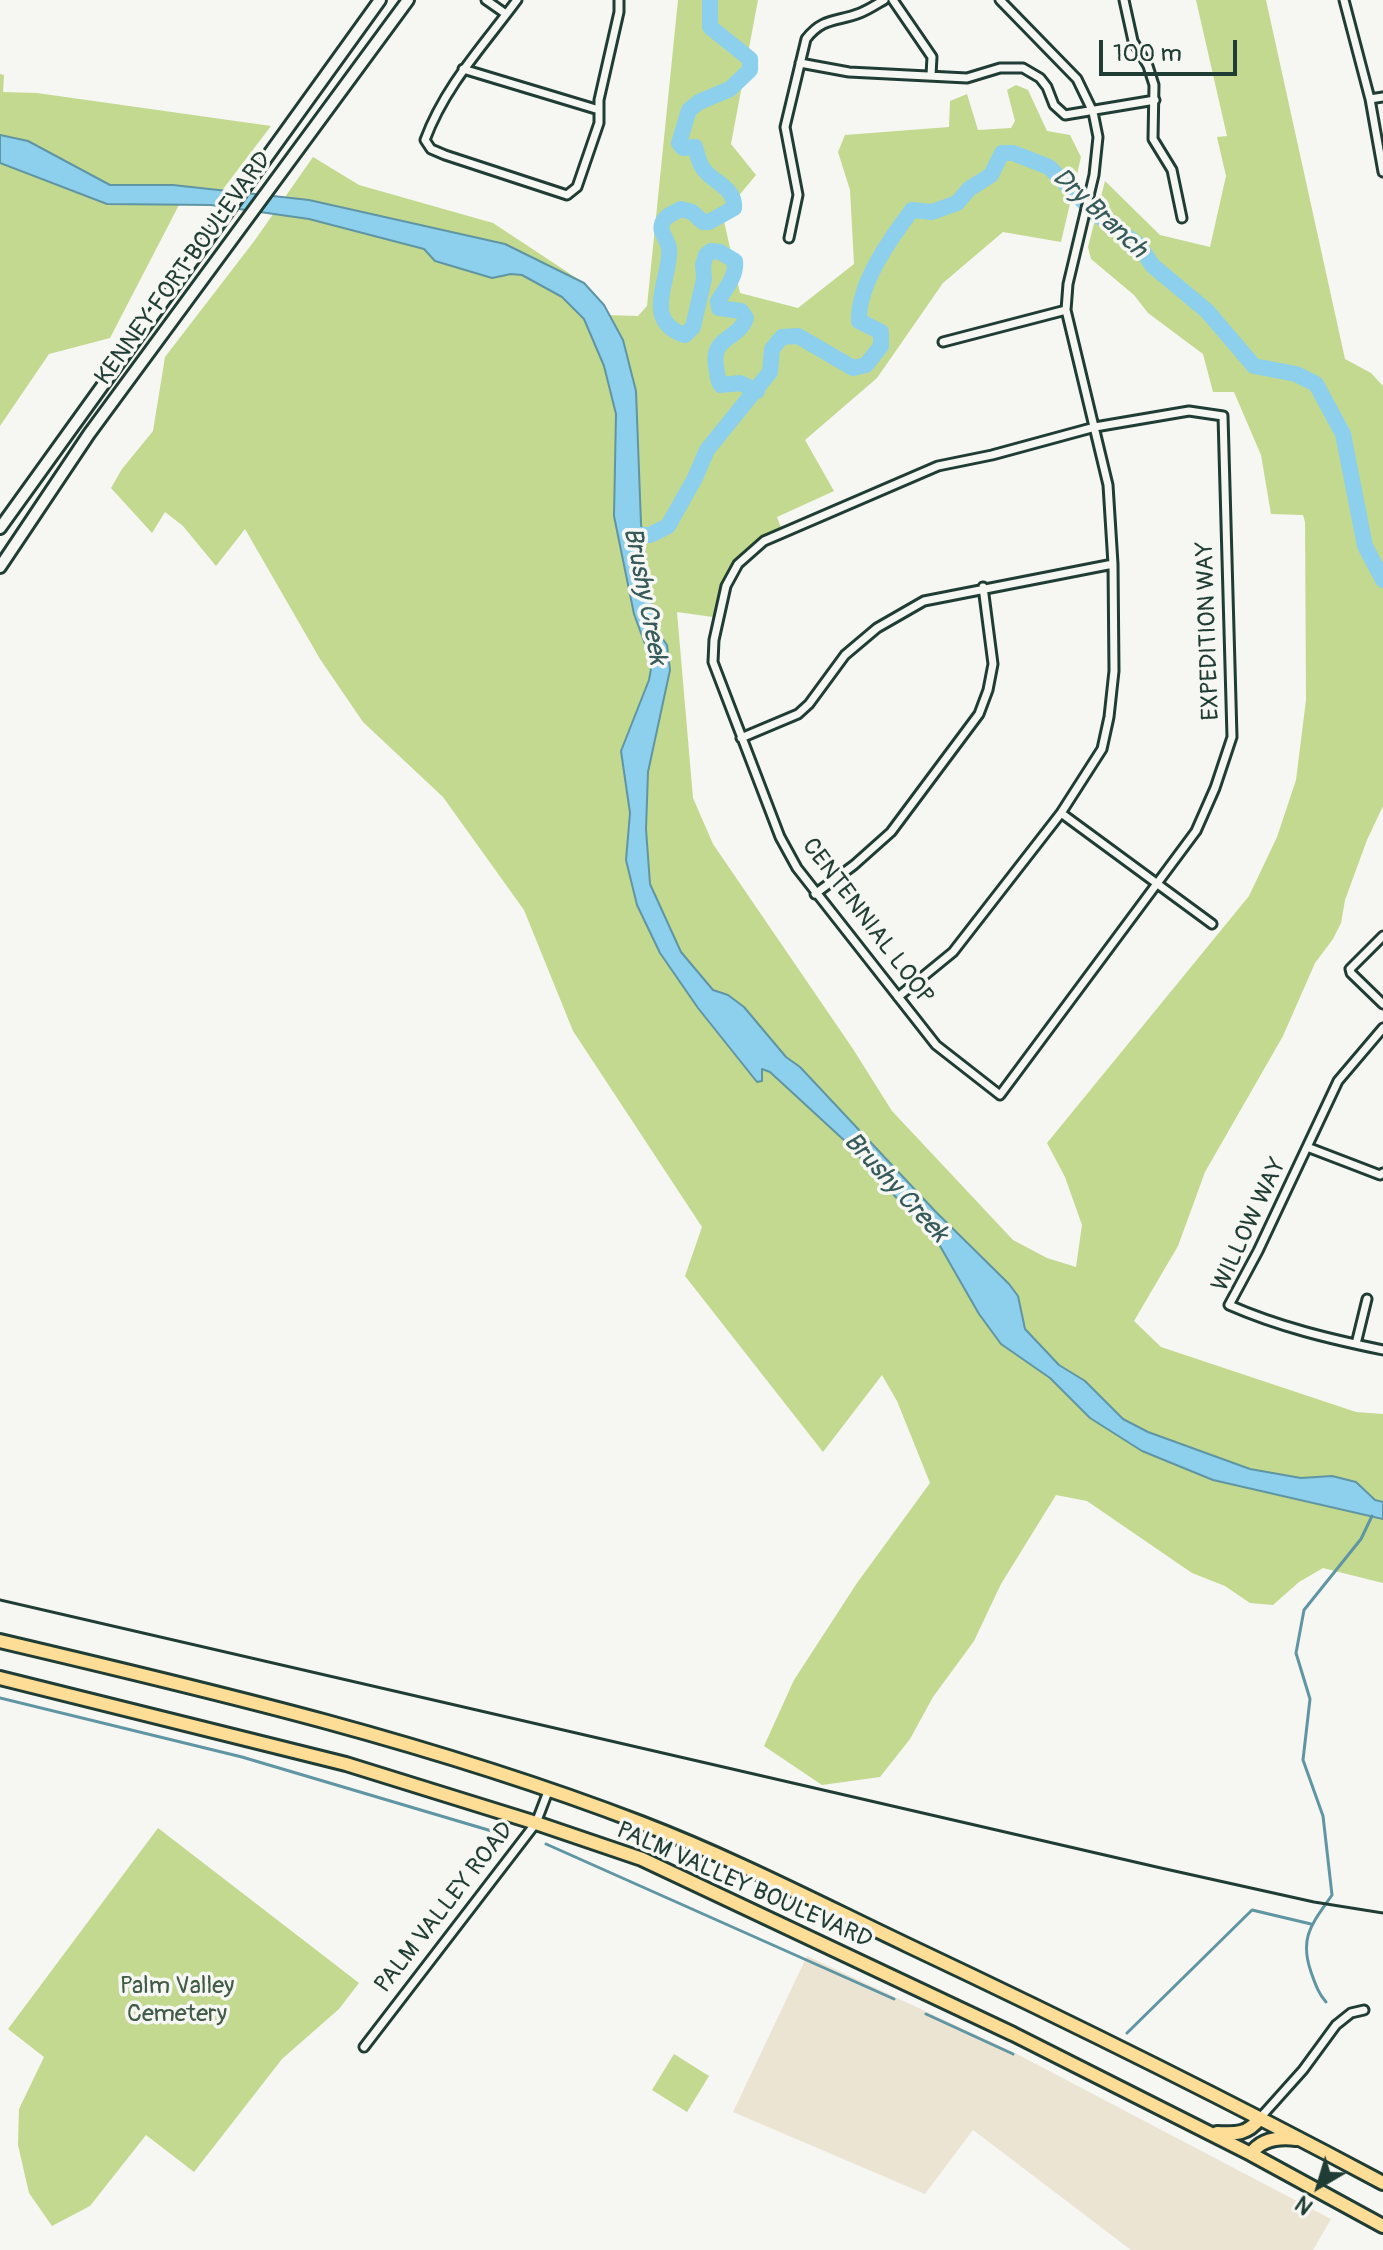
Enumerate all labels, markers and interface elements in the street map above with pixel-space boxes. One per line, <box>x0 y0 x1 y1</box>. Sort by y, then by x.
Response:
scale bar <box>1103 24 1241 74</box>
text: 100 m <box>1113 39 1182 68</box>
street label: KENNEY FORT BOULEVARD <box>90 147 278 391</box>
water label: Dry Branch <box>1045 162 1153 266</box>
water label: Brushy Creek <box>615 525 673 667</box>
street label: EXPEDITION WAY <box>1191 541 1227 721</box>
street label: CENTENNIAL LOOP <box>795 833 939 1011</box>
water label: Brushy Creek <box>836 1127 954 1249</box>
street label: WILLOW WAY <box>1207 1154 1293 1296</box>
street label: PALM VALLEY ROAD <box>369 1817 521 1999</box>
street label: PALM VALLEY BOULEVARD <box>612 1817 876 1955</box>
park label: Palm Valley Cemetery <box>120 1973 234 2029</box>
north arrow <box>1279 2146 1359 2226</box>
text: N <box>1290 2189 1319 2221</box>

